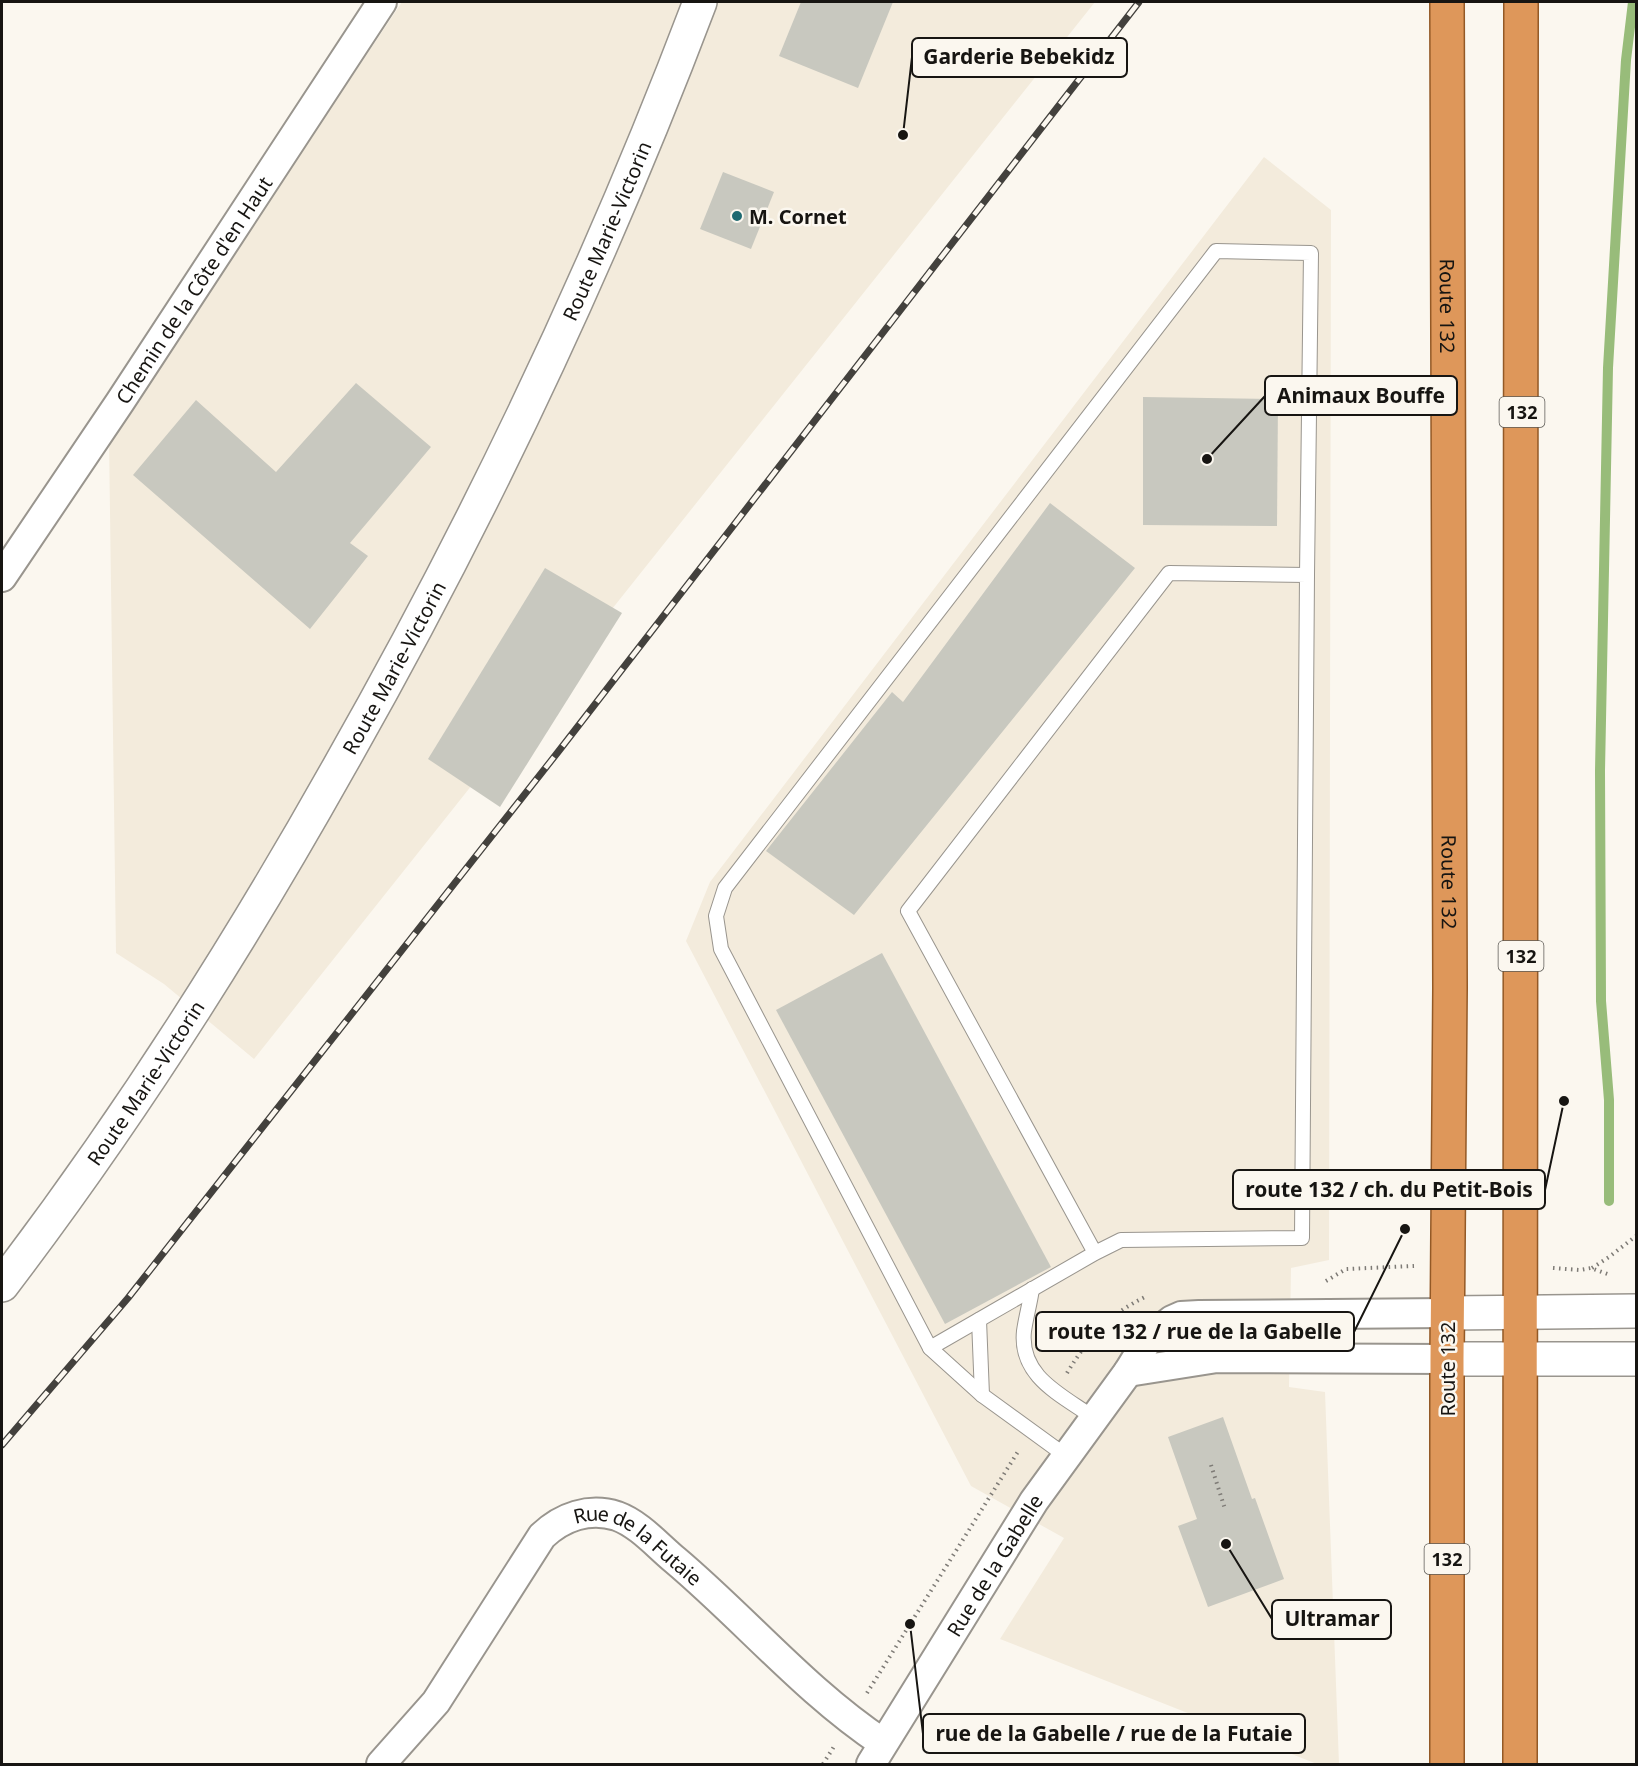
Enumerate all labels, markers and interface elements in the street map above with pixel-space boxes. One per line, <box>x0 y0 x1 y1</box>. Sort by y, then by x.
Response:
callout: Garderie Bebekidz <box>912 38 1127 77</box>
text: Garderie Bebekidz <box>923 42 1115 70</box>
street label: Route Marie-Victorin <box>556 137 657 325</box>
street label: Chemin de la Côte d'en Haut <box>109 171 278 409</box>
place label: M. Cornet <box>749 203 847 230</box>
marker: M. Cornet <box>730 209 744 223</box>
street label: Route 132 <box>1434 258 1462 354</box>
callout: Animaux Bouffe <box>1265 376 1457 415</box>
text: Animaux Bouffe <box>1277 381 1445 409</box>
road number: 132 <box>1500 397 1544 427</box>
street label: Route Marie-Victorin <box>336 576 451 759</box>
street label: Route 132 <box>1436 834 1463 930</box>
road number: 132 <box>1498 941 1544 971</box>
street label: Route Marie-Victorin <box>80 995 210 1171</box>
callout: route 132 / ch. du Petit-Bois <box>1233 1170 1545 1209</box>
text: route 132 / ch. du Petit-Bois <box>1245 1175 1533 1203</box>
callout: route 132 / rue de la Gabelle <box>1036 1312 1354 1351</box>
text: route 132 / rue de la Gabelle <box>1048 1317 1342 1345</box>
street label: Route 132 <box>1434 1322 1461 1416</box>
street label: Rue de la Gabelle <box>940 1488 1048 1641</box>
street label: Rue de la Futaie <box>570 1499 708 1591</box>
road number: 132 <box>1424 1544 1470 1574</box>
callout: Ultramar <box>1272 1600 1391 1639</box>
text: Ultramar <box>1284 1604 1380 1632</box>
callout: rue de la Gabelle / rue de la Futaie <box>923 1714 1305 1753</box>
text: rue de la Gabelle / rue de la Futaie <box>935 1719 1293 1747</box>

